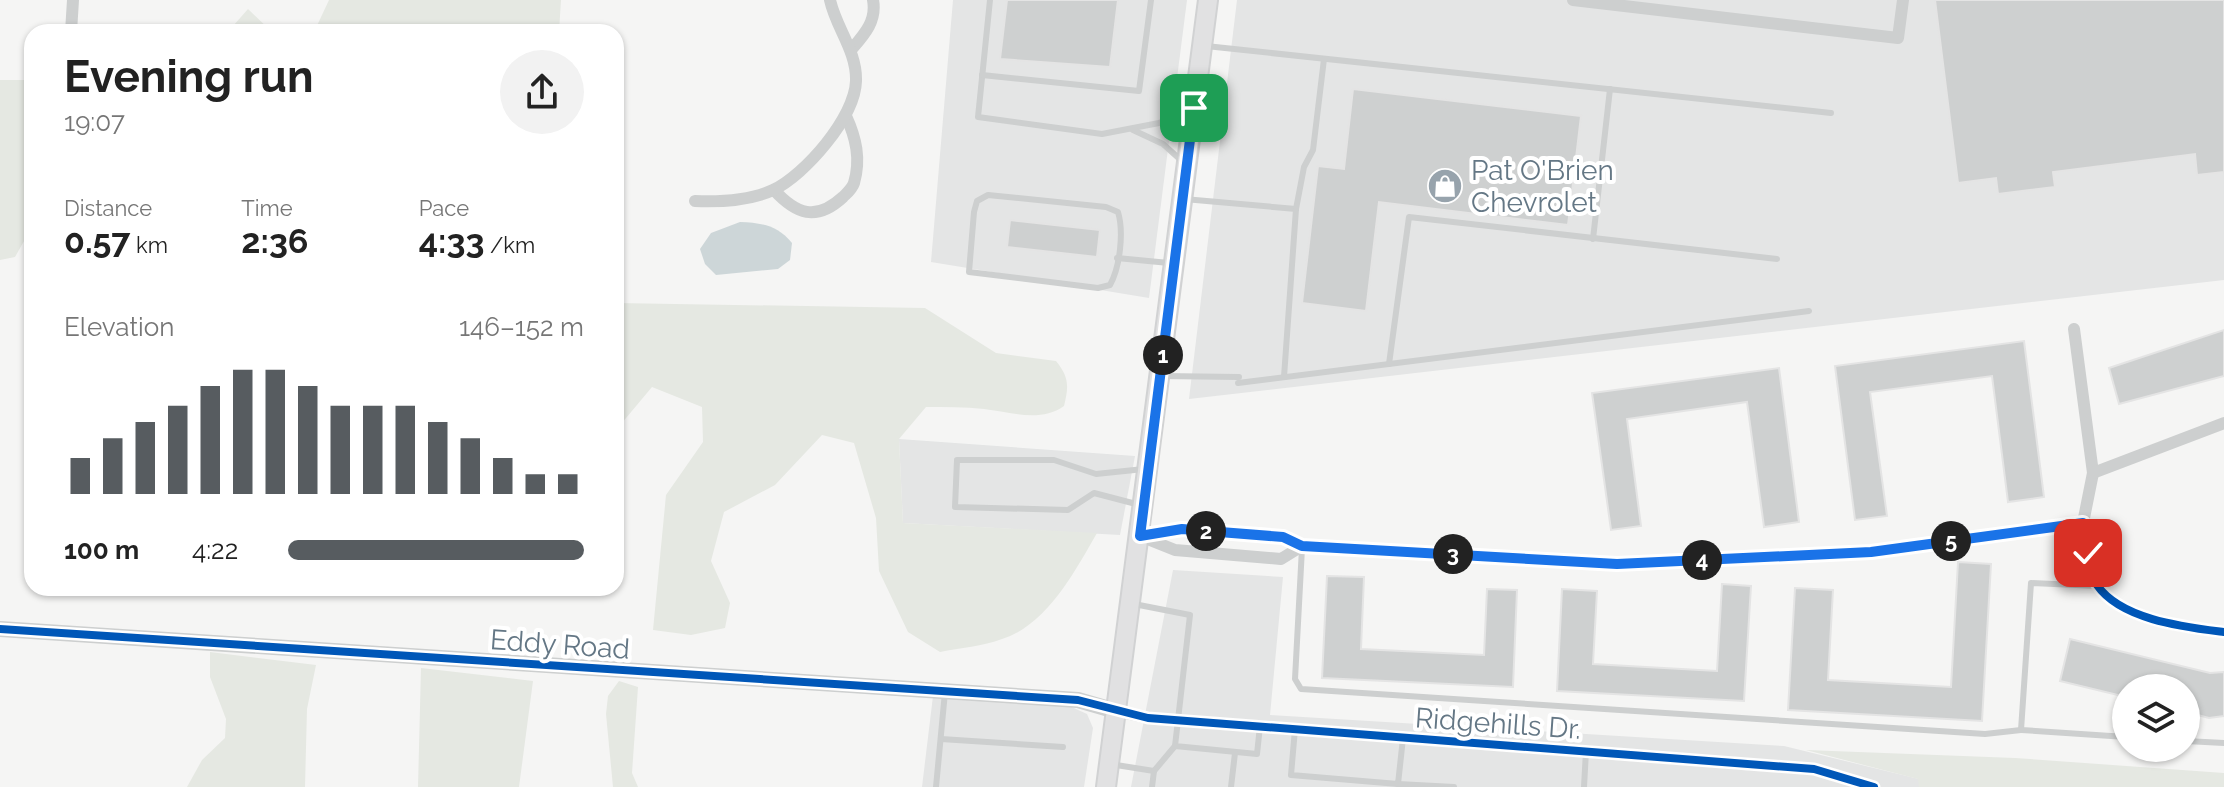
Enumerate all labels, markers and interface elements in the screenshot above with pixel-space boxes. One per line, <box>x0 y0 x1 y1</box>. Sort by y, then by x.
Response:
button: share <box>500 50 584 134</box>
text: Evening run <box>64 51 313 102</box>
pin <box>1160 74 1228 142</box>
icon: arrive <box>1172 86 1216 130</box>
text: 19:07 <box>64 107 125 137</box>
place label: Pat O'Brien Chevrolet <box>1471 154 1614 219</box>
shop icon: Pat O'Brien Chevrolet <box>1426 167 1464 205</box>
text: Distance <box>64 195 152 221</box>
text: Time <box>241 195 293 221</box>
text: Pace <box>419 195 469 221</box>
text: 0.57 <box>64 221 130 261</box>
text: 2:36 <box>241 221 309 261</box>
text: 4:33 <box>419 221 484 261</box>
text: km <box>130 232 168 258</box>
text: /km <box>484 232 535 258</box>
text: Elevation <box>64 312 174 342</box>
text: 146–152 m <box>459 312 584 342</box>
pin: 1 <box>1143 335 1183 375</box>
text: 1 <box>1158 342 1168 368</box>
pin: 2 <box>1186 511 1226 551</box>
text: 2 <box>1200 518 1212 544</box>
pin <box>2054 519 2122 587</box>
pin: 5 <box>1931 521 1971 561</box>
text: 5 <box>1945 528 1957 554</box>
icon: check <box>2066 531 2110 575</box>
pin: 3 <box>1433 534 1473 574</box>
text: 100 m <box>64 535 139 565</box>
text: 4:22 <box>192 535 238 565</box>
pin: 4 <box>1682 540 1722 580</box>
text: 3 <box>1447 541 1459 567</box>
text: 4 <box>1696 547 1708 573</box>
street label: Eddy Road <box>489 623 631 666</box>
map controls <box>2112 674 2200 762</box>
button: layers <box>2112 674 2200 762</box>
street label: Ridgehills Dr. <box>1414 701 1582 746</box>

